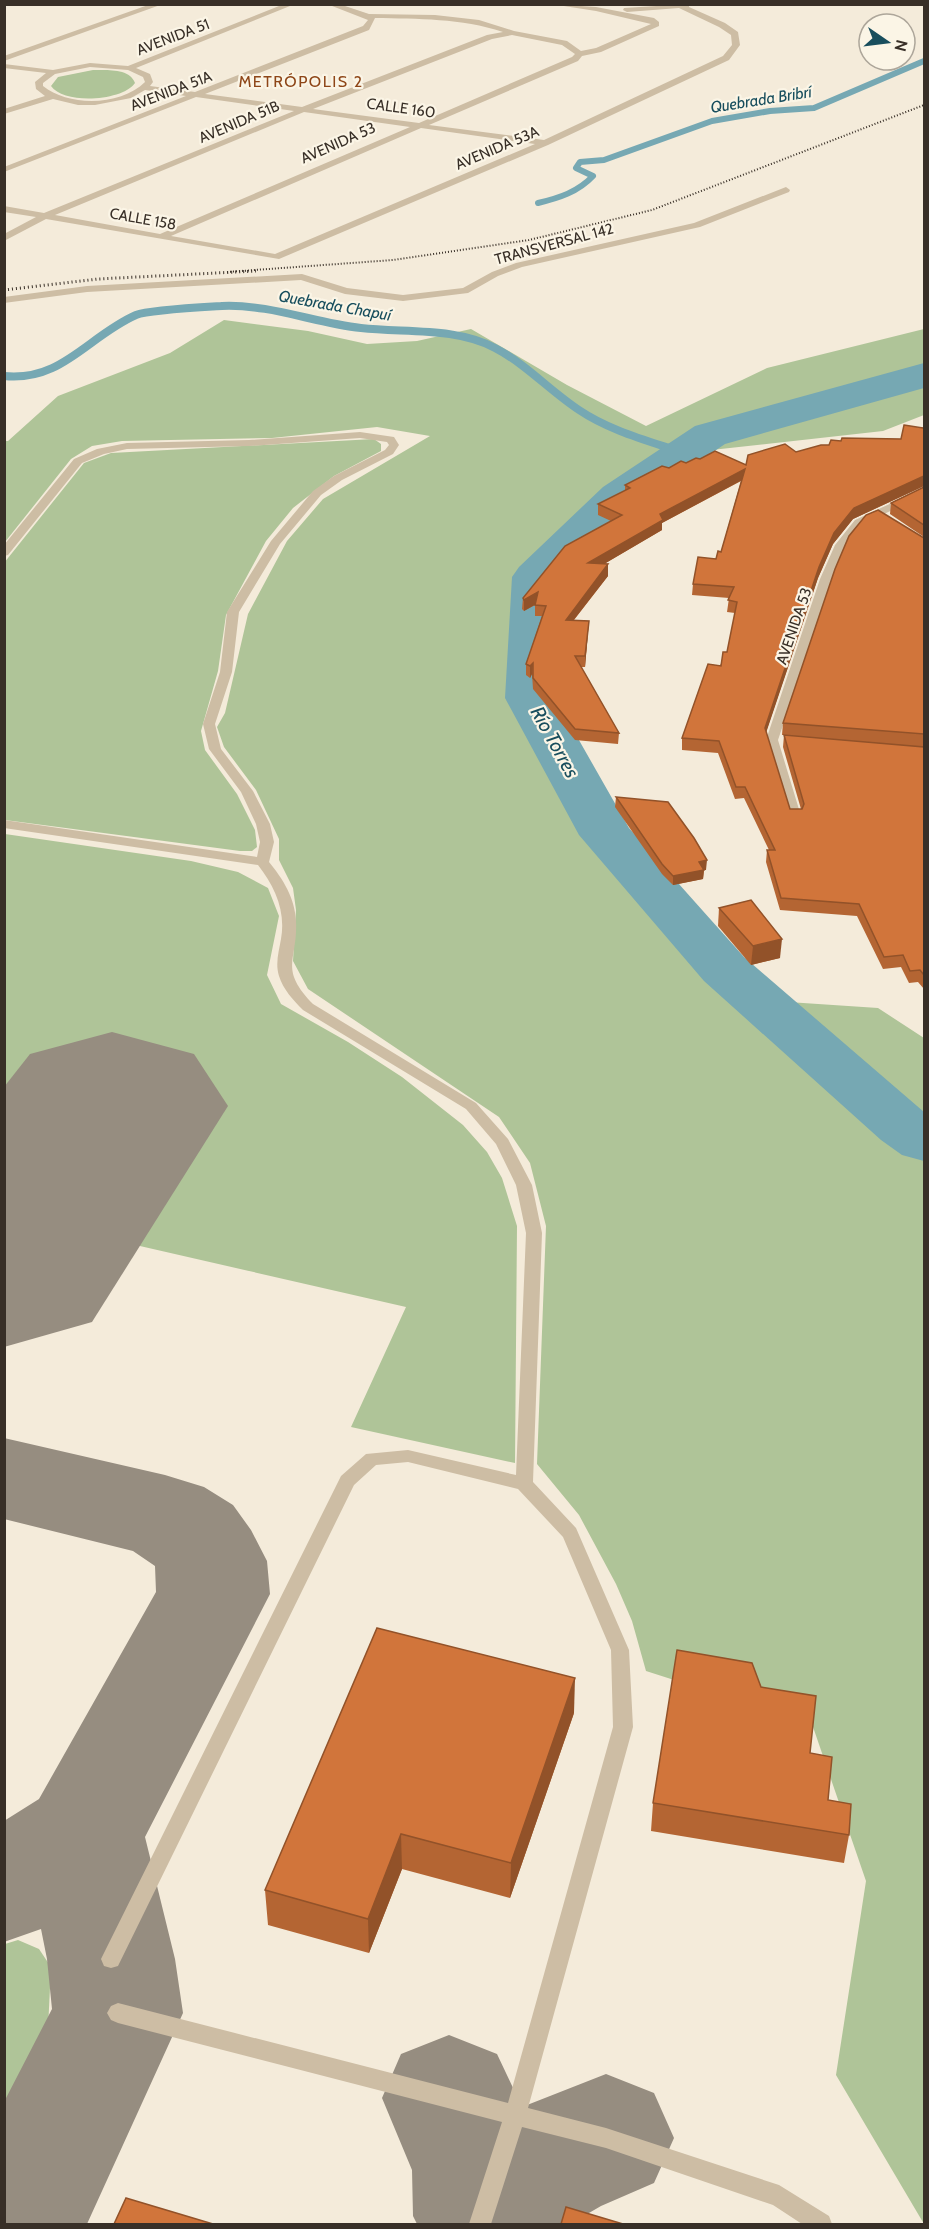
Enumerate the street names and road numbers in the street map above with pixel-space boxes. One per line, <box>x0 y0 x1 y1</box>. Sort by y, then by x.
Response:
street label: AVENIDA 51 <box>134 15 212 59</box>
street label: AVENIDA 51A <box>128 67 215 115</box>
street label: CALLE 160 <box>366 94 436 122</box>
street label: AVENIDA 51B <box>196 97 282 147</box>
street label: AVENIDA 53 <box>298 119 378 167</box>
street label: AVENIDA 53A <box>452 122 542 174</box>
street label: CALLE 158 <box>108 204 178 234</box>
street label: TRANSVERSAL 142 <box>493 219 616 269</box>
street label: AVENIDA 53 <box>772 585 816 667</box>

